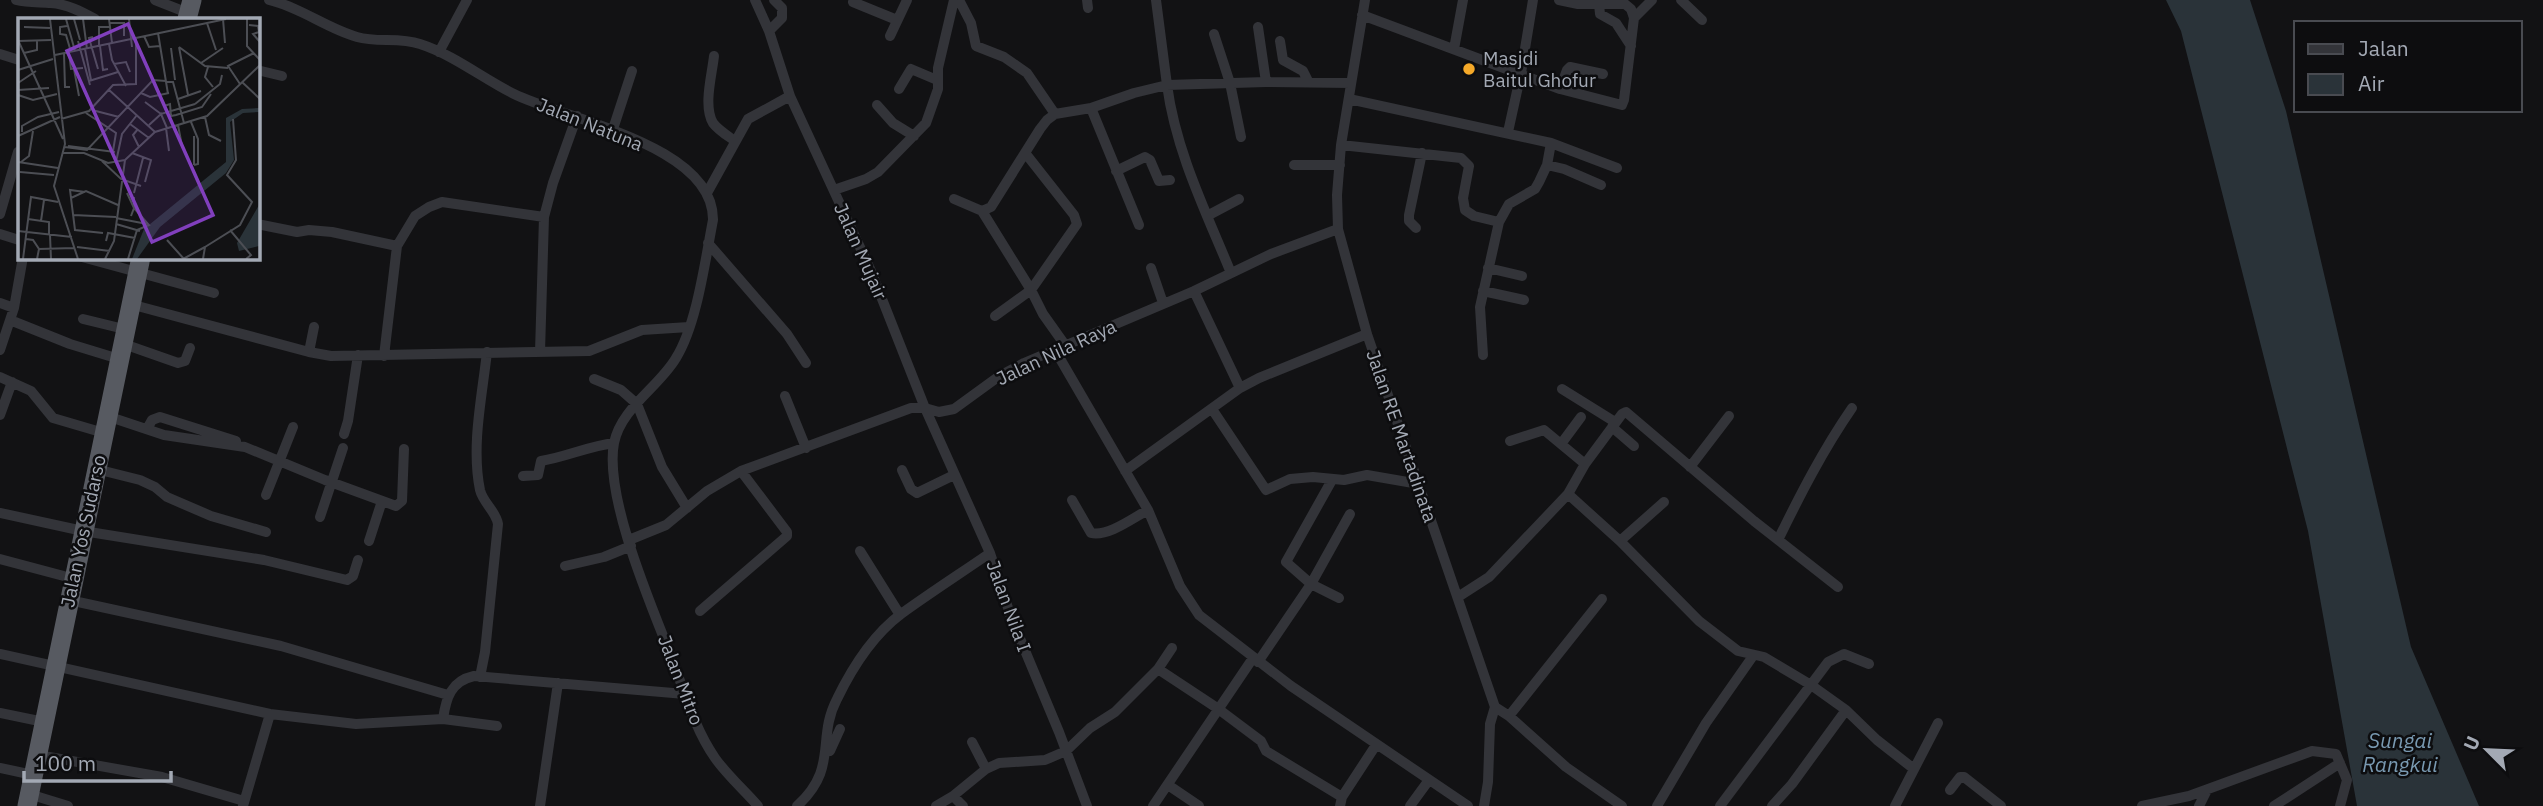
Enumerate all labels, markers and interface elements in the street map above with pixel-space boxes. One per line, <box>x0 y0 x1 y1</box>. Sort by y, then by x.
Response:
inset map <box>18 18 259 259</box>
legend <box>2294 21 2522 112</box>
text: Jalan <box>2358 34 2409 62</box>
place label: Masjdi Baitul Ghofur <box>1483 46 1596 92</box>
marker: Masjdi Baitul Ghofur <box>1461 61 1477 77</box>
text: Air <box>2358 69 2385 97</box>
street label: Jalan Natuna <box>533 92 647 156</box>
street label: Jalan Mujair <box>829 199 893 303</box>
street label: Jalan Nila Raya <box>992 314 1120 390</box>
street label: Jalan RE Martadinata <box>1361 346 1443 526</box>
street label: Jalan Yos Sudarso <box>55 453 111 609</box>
street label: Jalan Nila I <box>981 557 1037 655</box>
street label: Jalan Mitro <box>653 631 709 729</box>
north arrow <box>2452 715 2522 785</box>
water label: Sungai Rangkui <box>2362 726 2438 778</box>
text: U <box>2458 732 2485 754</box>
scale bar <box>24 740 172 784</box>
text: 100 m <box>35 749 96 777</box>

